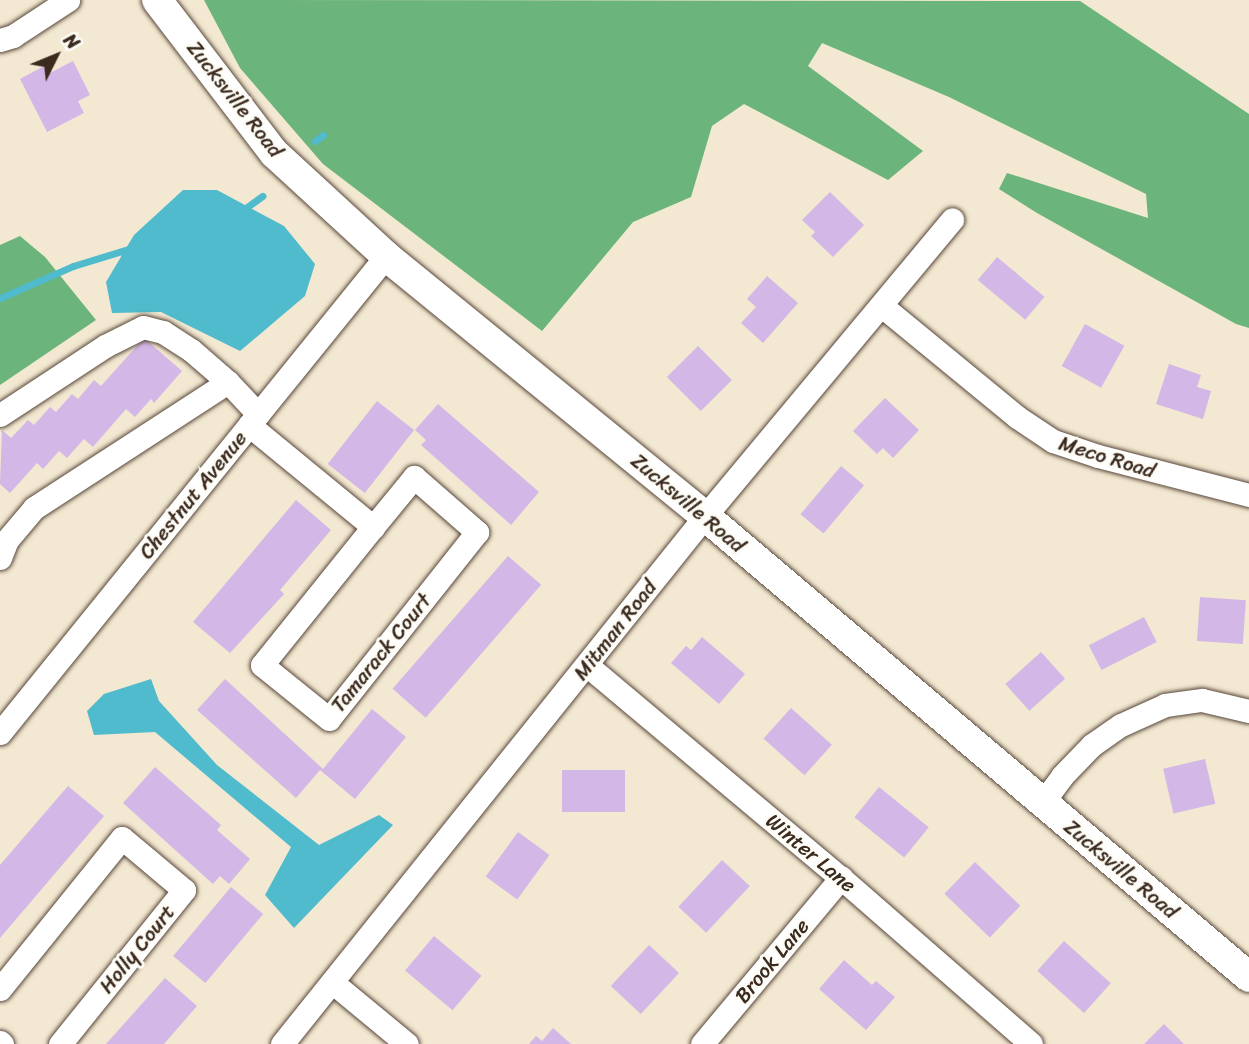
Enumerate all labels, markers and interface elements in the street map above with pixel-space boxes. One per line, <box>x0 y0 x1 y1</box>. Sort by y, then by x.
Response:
north arrow <box>21 21 91 91</box>
text: N <box>55 25 88 57</box>
street label: Zucksville Road <box>182 36 288 162</box>
street label: Chestnut Avenue <box>134 426 252 564</box>
street label: Meco Road <box>1056 430 1158 484</box>
street label: Zucksville Road <box>626 448 750 558</box>
street label: Mitman Road <box>568 575 662 685</box>
street label: Tamarack Court <box>325 588 437 718</box>
street label: Winter Lane <box>761 808 861 898</box>
street label: Zucksville Road <box>1059 814 1183 924</box>
street label: Holly Court <box>94 900 180 998</box>
street label: Brook Lane <box>730 914 814 1008</box>

